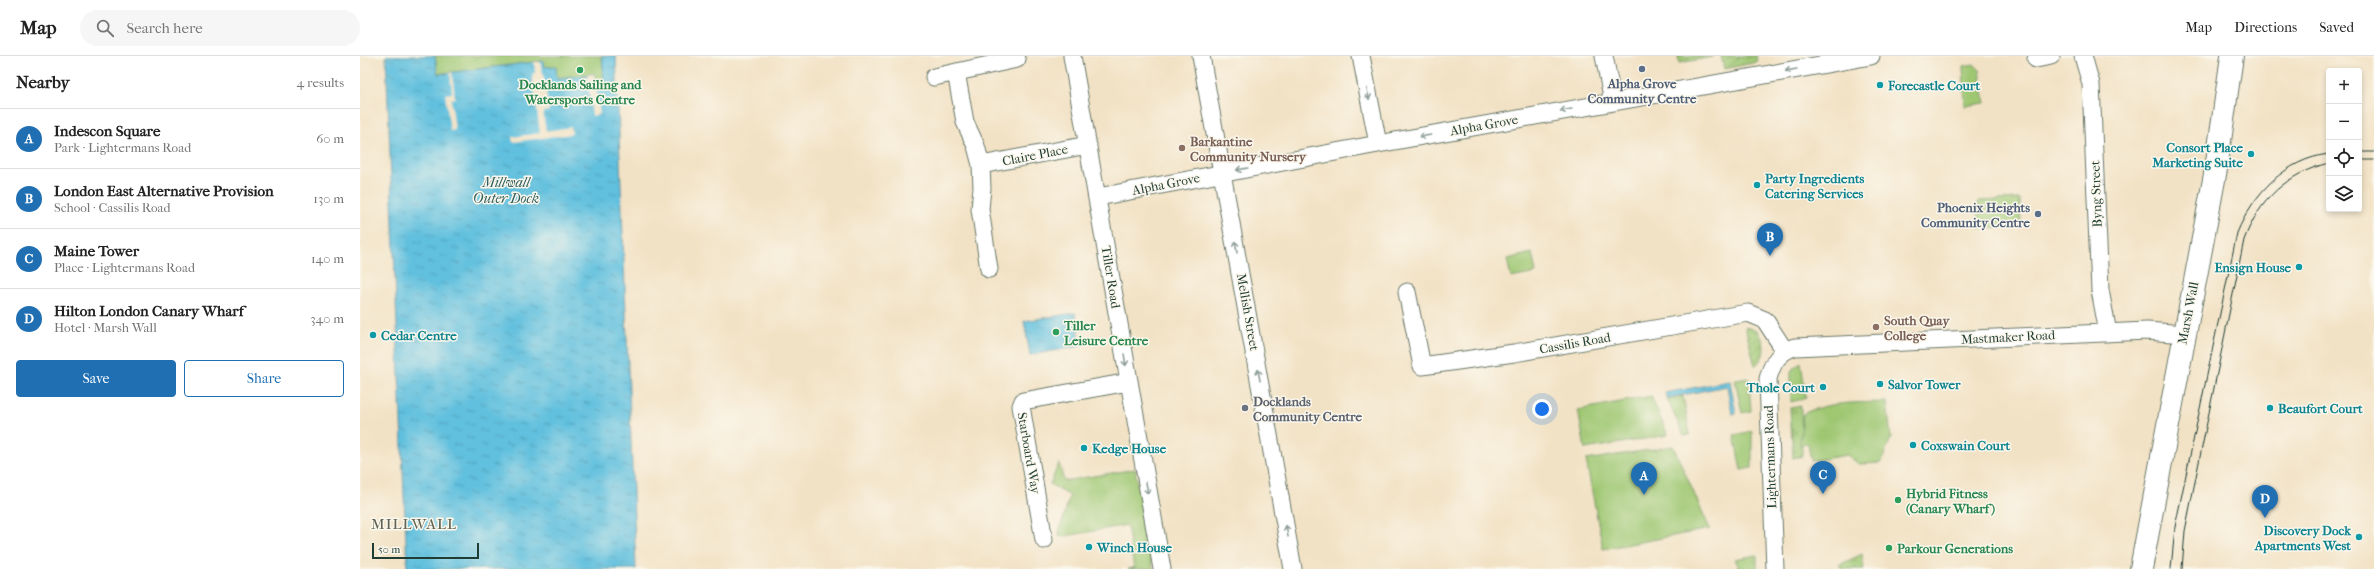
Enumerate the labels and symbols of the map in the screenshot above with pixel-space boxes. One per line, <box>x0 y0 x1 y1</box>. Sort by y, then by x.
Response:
marker: Alpha Grove Community Centre <box>1637 64 1647 74</box>
marker: Docklands Sailing and Watersports Centre <box>575 65 585 75</box>
one-way arrow <box>1785 67 1798 75</box>
place label: Alpha Grove Community Centre <box>1588 76 1697 107</box>
place label: Docklands Sailing and Watersports Centre <box>519 77 642 108</box>
place label: Forecastle Court <box>1887 78 1980 93</box>
marker: Forecastle Court <box>1875 80 1885 90</box>
one-way arrow <box>1365 87 1373 100</box>
one-way arrow <box>1560 106 1573 114</box>
street label: Alpha Grove <box>1448 112 1520 139</box>
one-way arrow <box>1419 132 1432 140</box>
place label: Barkantine Community Nursery <box>1190 134 1307 165</box>
place label: Consort Place Marketing Suite <box>2151 140 2244 171</box>
street label: Claire Place <box>1001 141 1070 169</box>
marker: Barkantine Community Nursery <box>1177 143 1187 153</box>
marker: Consort Place Marketing Suite <box>2246 149 2256 159</box>
street label: Byng Street <box>2087 160 2105 228</box>
one-way arrow <box>1236 166 1249 174</box>
street label: Alpha Grove <box>1130 170 1202 198</box>
place label: Party Ingredients Catering Services <box>1765 171 1865 202</box>
water label: Millwall Outer Dock <box>473 174 539 207</box>
marker: Party Ingredients Catering Services <box>1752 180 1762 190</box>
place label: Phoenix Heights Community Centre <box>1921 200 2031 231</box>
marker: Phoenix Heights Community Centre <box>2033 209 2043 219</box>
pin: B <box>1757 223 1783 256</box>
one-way arrow <box>1232 241 1240 254</box>
street label: Tiller Road <box>1099 245 1123 310</box>
place label: Ensign House <box>2214 260 2292 276</box>
marker: Ensign House <box>2294 262 2304 272</box>
street label: Mellish Street <box>1234 272 1262 352</box>
street label: Marsh Wall <box>2175 280 2201 346</box>
place label: South Quay College <box>1884 313 1950 344</box>
place label: Tiller Leisure Centre <box>1063 318 1149 348</box>
marker: South Quay College <box>1871 322 1881 332</box>
marker: Tiller Leisure Centre <box>1051 327 1061 337</box>
street label: Mastmaker Road <box>1960 327 2056 347</box>
place label: Cedar Centre <box>381 328 457 343</box>
street label: Cassilis Road <box>1538 329 1613 357</box>
marker: Cedar Centre <box>368 330 378 340</box>
one-way arrow <box>1121 353 1129 366</box>
one-way arrow <box>1255 369 1263 382</box>
place label: Salvor Tower <box>1888 377 1961 392</box>
marker: Salvor Tower <box>1875 379 1885 389</box>
place label: Thole Court <box>1746 380 1815 395</box>
marker: Thole Court <box>1818 382 1828 392</box>
place label: Docklands Community Centre <box>1253 394 1363 425</box>
your location <box>1532 399 1552 419</box>
place label: Beaufort Court <box>2278 401 2363 416</box>
marker: Docklands Community Centre <box>1240 403 1250 413</box>
marker: Beaufort Court <box>2265 403 2275 413</box>
street label: Lightermans Road <box>1761 404 1779 509</box>
street label: Starboard Way <box>1014 411 1044 496</box>
place label: Coxswain Court <box>1921 438 2011 453</box>
marker: Coxswain Court <box>1908 440 1918 450</box>
place label: Kedge House <box>1092 441 1167 457</box>
marker: Kedge House <box>1079 443 1089 453</box>
pin: C <box>1810 461 1836 494</box>
pin: A <box>1631 462 1657 495</box>
one-way arrow <box>1143 481 1151 494</box>
pin: D <box>2252 485 2278 518</box>
place label: Hybrid Fitness (Canary Wharf) <box>1906 486 1996 517</box>
marker: Hybrid Fitness (Canary Wharf) <box>1893 495 1903 505</box>
district label: MILLWALL <box>371 515 457 533</box>
place label: Discovery Dock Apartments West <box>2254 523 2352 554</box>
one-way arrow <box>1282 524 1290 537</box>
marker: Discovery Dock Apartments West <box>2354 532 2364 542</box>
place label: Winch House <box>1096 540 1173 555</box>
scale bar <box>372 541 479 560</box>
place label: Parkour Generations <box>1897 541 2013 556</box>
marker: Winch House <box>1084 542 1094 552</box>
marker: Parkour Generations <box>1884 543 1894 553</box>

